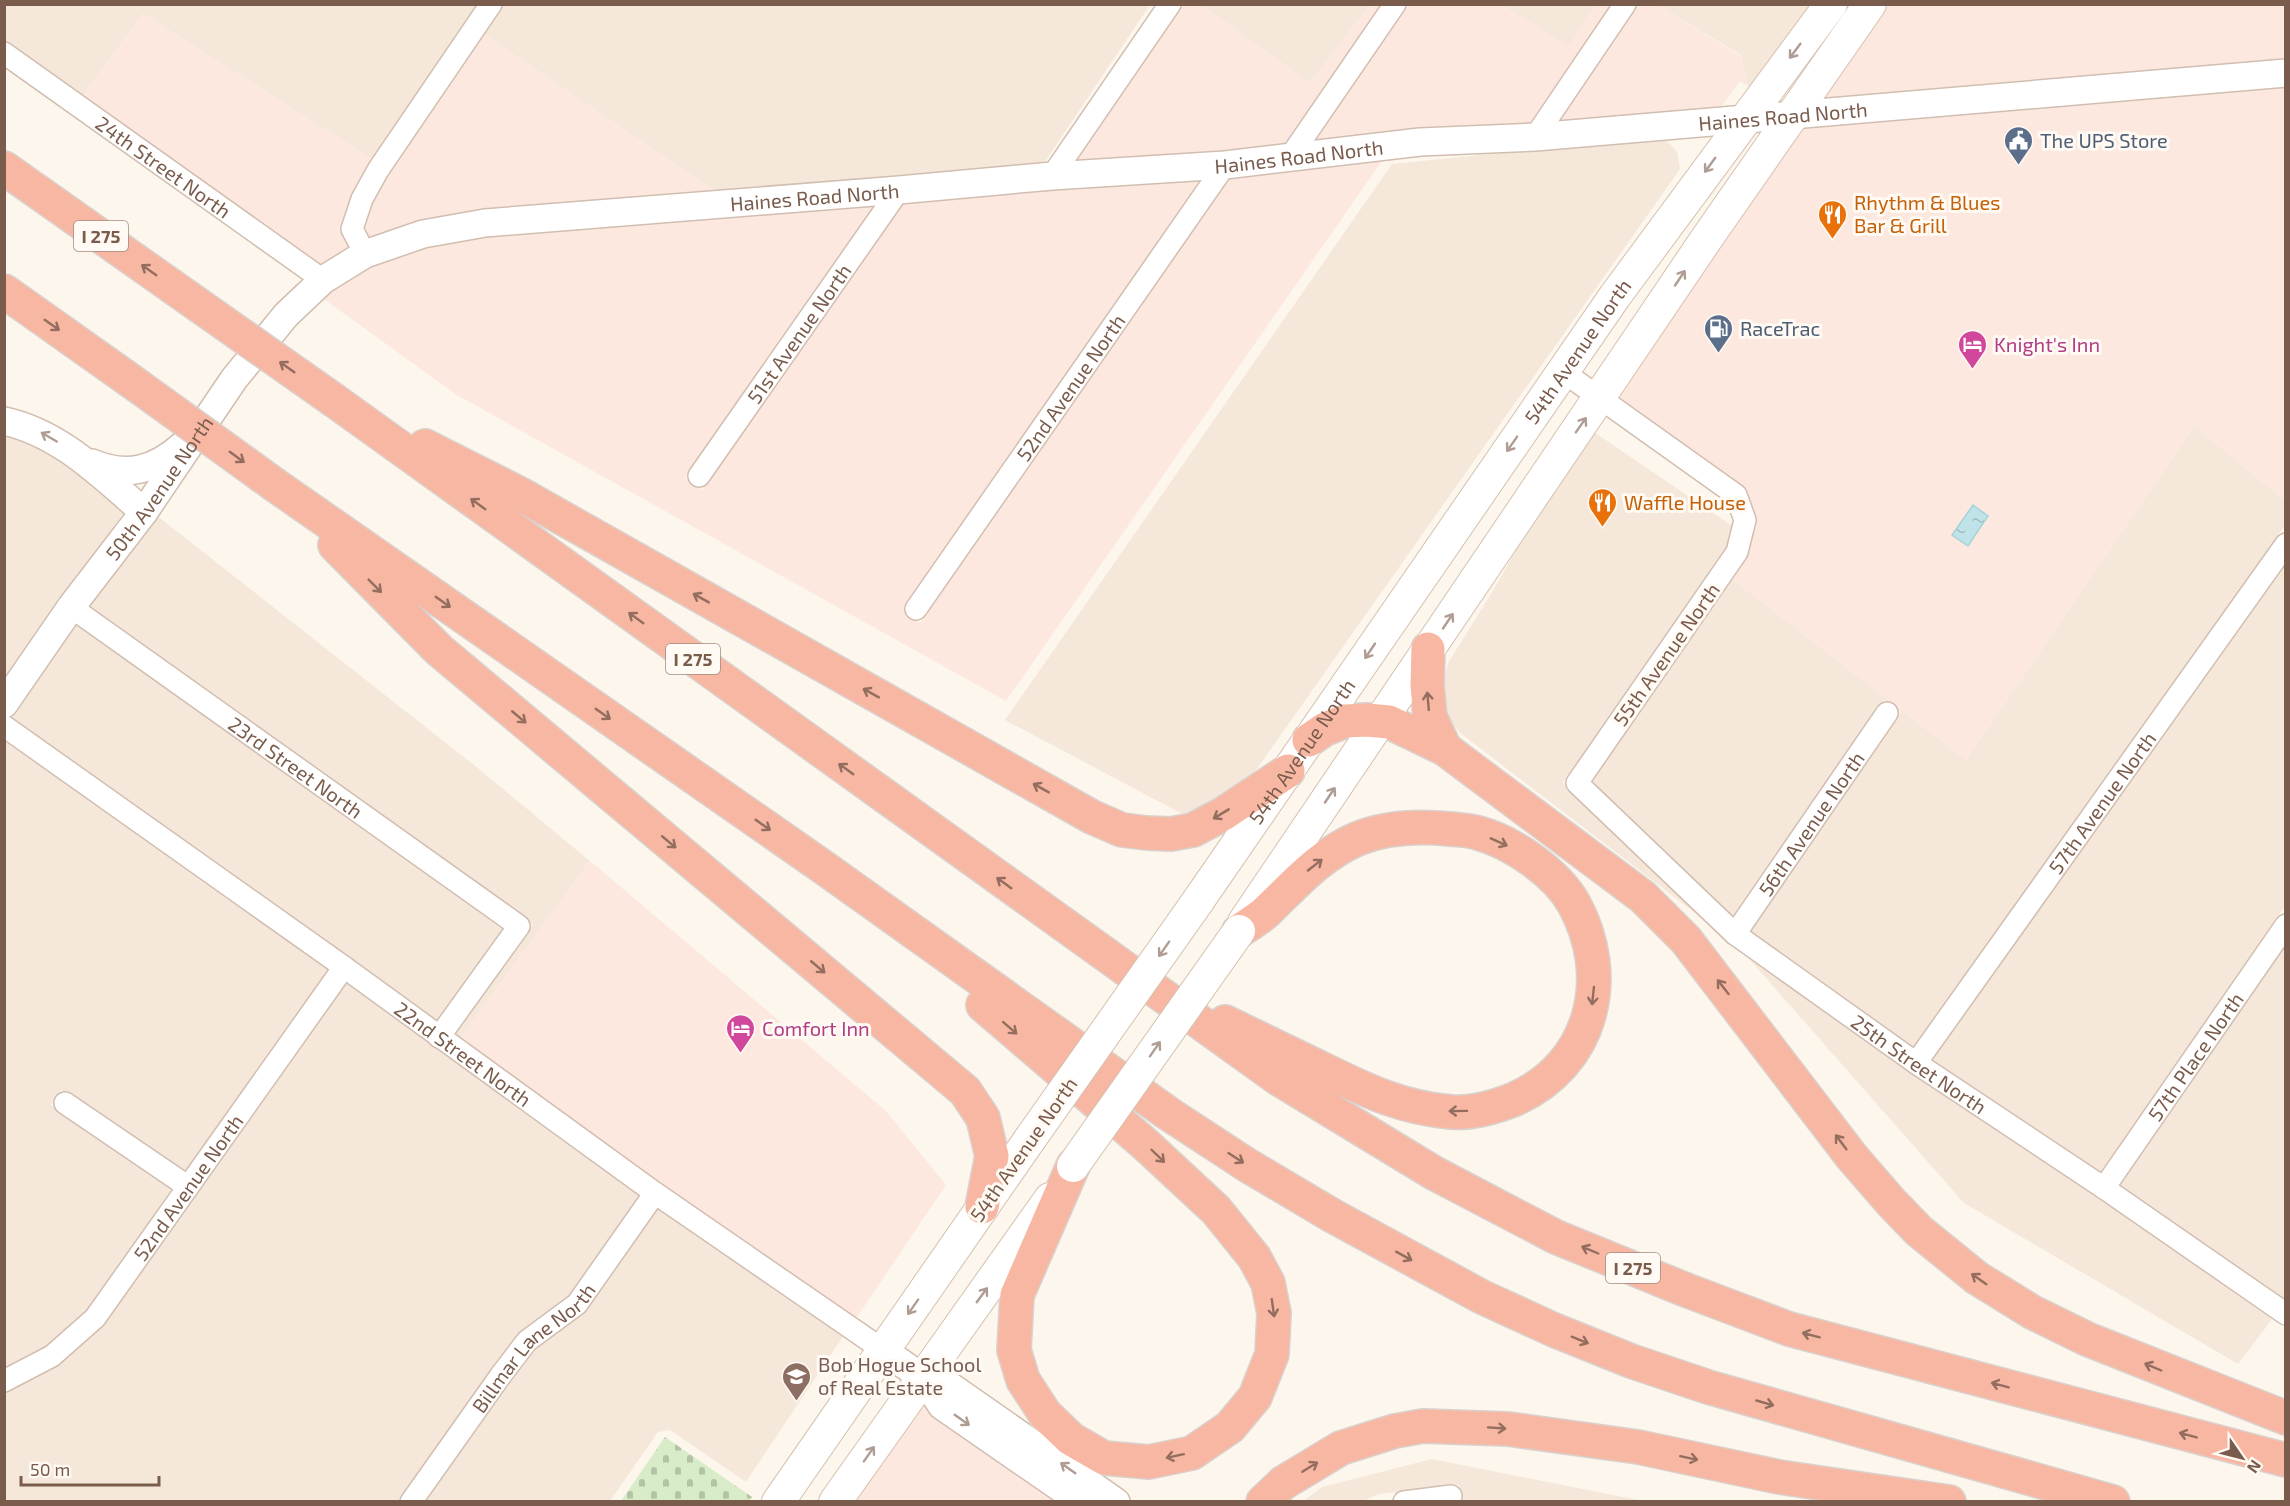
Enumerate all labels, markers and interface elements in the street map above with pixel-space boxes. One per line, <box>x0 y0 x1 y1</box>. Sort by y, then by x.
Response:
one-way arrow <box>1789 43 1802 59</box>
street label: Haines Road North <box>1697 97 1868 135</box>
street label: 24th Street North <box>91 110 236 223</box>
public building icon: The UPS Store <box>2003 124 2035 166</box>
place label: The UPS Store <box>2040 128 2168 152</box>
street label: Haines Road North <box>1214 134 1384 178</box>
one-way arrow <box>1704 157 1716 173</box>
street label: Haines Road North <box>729 178 900 215</box>
place label: Rhythm & Blues Bar & Grill <box>1854 190 2000 237</box>
restaurant icon: Rhythm & Blues Bar & Grill <box>1817 198 1849 240</box>
road number: I 275 <box>74 221 128 251</box>
street label: 51st Avenue North <box>742 259 856 408</box>
one-way arrow <box>142 264 158 276</box>
one-way arrow <box>1674 269 1687 286</box>
street label: 54th Avenue North <box>1519 274 1636 428</box>
street label: 52nd Avenue North <box>1011 309 1130 465</box>
fuel station icon: RaceTrac <box>1703 312 1735 354</box>
place label: RaceTrac <box>1740 316 1820 340</box>
one-way arrow <box>44 319 60 331</box>
hotel icon: Knight's Inn <box>1957 328 1989 370</box>
place label: Knight's Inn <box>1994 332 2100 356</box>
one-way arrow <box>280 361 296 373</box>
street label: 50th Avenue North <box>100 411 218 564</box>
one-way arrow <box>1575 417 1587 434</box>
one-way arrow <box>41 431 58 443</box>
one-way arrow <box>1506 436 1518 452</box>
one-way arrow <box>228 451 244 463</box>
restaurant icon: Waffle House <box>1587 486 1619 528</box>
place label: Waffle House <box>1624 490 1746 514</box>
one-way arrow <box>471 498 487 510</box>
one-way arrow <box>368 578 383 593</box>
street label: 55th Avenue North <box>1608 578 1724 730</box>
one-way arrow <box>693 591 710 603</box>
one-way arrow <box>435 596 451 608</box>
one-way arrow <box>629 612 645 624</box>
one-way arrow <box>1442 613 1454 629</box>
one-way arrow <box>1364 642 1376 659</box>
road number: I 275 <box>666 644 720 674</box>
street label: 54th Avenue North <box>1243 674 1360 828</box>
one-way arrow <box>863 687 880 699</box>
one-way arrow <box>1422 692 1433 712</box>
one-way arrow <box>595 708 611 720</box>
one-way arrow <box>511 710 526 724</box>
street label: 23rd Street North <box>224 711 368 823</box>
street label: 57th Avenue North <box>2043 727 2160 878</box>
street label: 56th Avenue North <box>1753 747 1869 900</box>
one-way arrow <box>838 763 854 775</box>
one-way arrow <box>1033 782 1051 793</box>
one-way arrow <box>1324 787 1336 803</box>
one-way arrow <box>1213 809 1230 821</box>
one-way arrow <box>755 819 771 831</box>
one-way arrow <box>661 835 676 849</box>
one-way arrow <box>1489 836 1507 848</box>
one-way arrow <box>1307 859 1323 872</box>
one-way arrow <box>997 877 1013 889</box>
one-way arrow <box>1158 941 1170 957</box>
one-way arrow <box>810 961 826 974</box>
one-way arrow <box>1717 979 1730 995</box>
one-way arrow <box>1587 985 1598 1005</box>
street label: 57th Place North <box>2142 987 2248 1125</box>
street label: 22nd Street North <box>390 996 536 1111</box>
street label: 25th Street North <box>1847 1009 1991 1119</box>
hotel icon: Comfort Inn <box>725 1012 757 1054</box>
place label: Comfort Inn <box>762 1016 870 1040</box>
one-way arrow <box>1003 1021 1018 1035</box>
one-way arrow <box>1149 1042 1161 1058</box>
street label: 54th Avenue North <box>964 1072 1082 1226</box>
one-way arrow <box>1448 1106 1468 1117</box>
street label: 52nd Avenue North <box>128 1109 248 1265</box>
one-way arrow <box>1835 1134 1848 1150</box>
one-way arrow <box>1150 1149 1165 1163</box>
one-way arrow <box>1227 1152 1244 1164</box>
one-way arrow <box>1581 1244 1600 1255</box>
one-way arrow <box>1395 1251 1413 1262</box>
road number: I 275 <box>1606 1253 1660 1283</box>
one-way arrow <box>1972 1273 1988 1285</box>
street label: Billmar Lane North <box>466 1279 600 1417</box>
one-way arrow <box>976 1288 988 1304</box>
one-way arrow <box>1267 1298 1278 1318</box>
one-way arrow <box>907 1299 919 1315</box>
one-way arrow <box>1802 1328 1821 1340</box>
one-way arrow <box>1570 1335 1589 1346</box>
place label: Bob Hogue School of Real Estate <box>818 1352 981 1399</box>
school or university icon: Bob Hogue School of Real Estate <box>781 1360 813 1402</box>
one-way arrow <box>2144 1361 2162 1372</box>
one-way arrow <box>1991 1379 2010 1390</box>
one-way arrow <box>1755 1398 1774 1409</box>
one-way arrow <box>953 1414 970 1426</box>
one-way arrow <box>1486 1423 1506 1434</box>
one-way arrow <box>2179 1428 2198 1440</box>
north arrow <box>2212 1428 2272 1488</box>
one-way arrow <box>863 1446 875 1462</box>
scale bar <box>21 1449 159 1487</box>
one-way arrow <box>1165 1451 1185 1462</box>
one-way arrow <box>1679 1453 1698 1464</box>
text: N <box>2244 1457 2266 1477</box>
text: 50 m <box>30 1458 70 1480</box>
one-way arrow <box>1301 1460 1318 1472</box>
one-way arrow <box>1060 1462 1076 1474</box>

